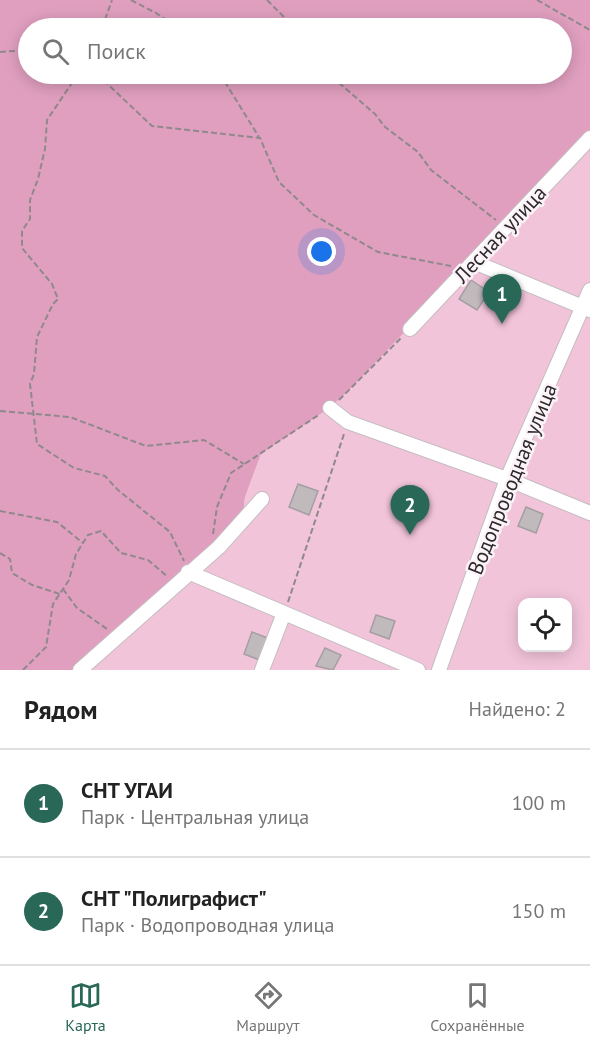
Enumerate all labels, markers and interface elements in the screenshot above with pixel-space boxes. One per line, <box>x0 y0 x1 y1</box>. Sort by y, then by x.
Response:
search box <box>18 18 572 84</box>
icon: search <box>39 35 72 68</box>
text: Поиск <box>87 37 146 65</box>
street label: Лесная улица <box>447 180 552 289</box>
your location <box>307 237 336 266</box>
pin: 1 <box>482 274 522 324</box>
street label: Водопроводная улица <box>461 380 563 578</box>
pin: 2 <box>390 486 430 535</box>
map controls <box>518 598 572 652</box>
button: locate <box>518 598 572 652</box>
text: Рядом <box>24 693 98 726</box>
text: Найдено: 2 <box>469 696 566 722</box>
text: СНТ УГАИ <box>81 776 173 804</box>
text: 1 <box>38 790 49 816</box>
text: 100 m <box>512 790 566 816</box>
text: Парк · Центральная улица <box>81 804 309 830</box>
text: СНТ "Полиграфист" <box>81 884 267 912</box>
text: 2 <box>38 898 49 924</box>
text: 150 m <box>512 898 566 924</box>
text: Парк · Водопроводная улица <box>81 912 334 938</box>
tab: Карта <box>65 979 106 1035</box>
tab: Маршрут <box>236 979 300 1035</box>
tab: Сохранённые <box>430 979 525 1035</box>

